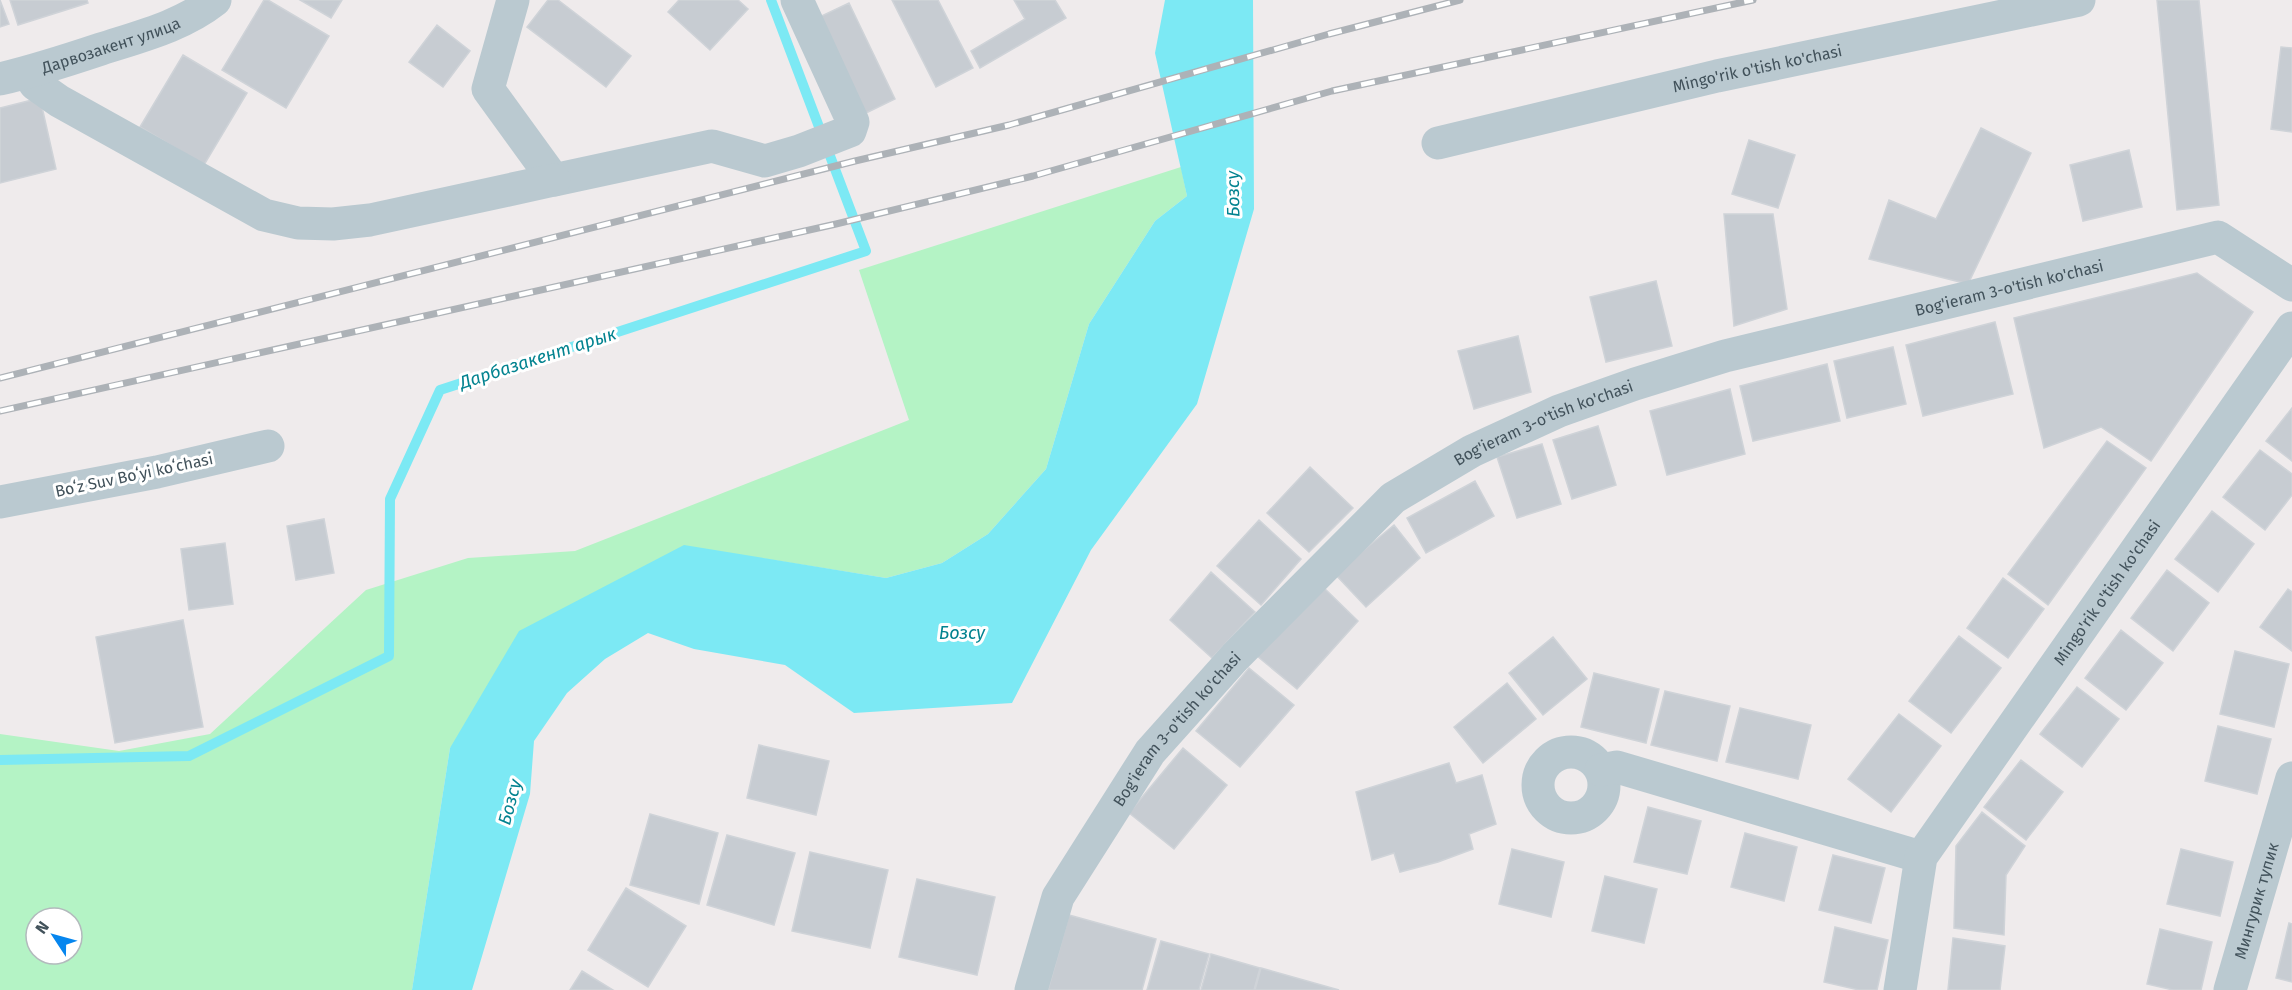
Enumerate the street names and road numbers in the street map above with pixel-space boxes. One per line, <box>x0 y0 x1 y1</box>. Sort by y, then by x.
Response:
street label: Дарвозакент улица <box>38 13 183 77</box>
street label: Mingo'rik o'tish ko'chasi <box>1671 41 1844 96</box>
street label: Bog'ieram 3-o'tish ko'chasi <box>1913 256 2105 319</box>
street label: Bog'ieram 3-o'tish ko'chasi <box>1450 376 1636 469</box>
street label: Boʻz Suv Boʻyi koʻchasi <box>53 449 215 501</box>
street label: Mingo'rik o'tish ko'chasi <box>2049 516 2164 668</box>
street label: Bog'ieram 3-o'tish ko'chasi <box>1109 648 1244 810</box>
street label: Мингурик тупик <box>2230 840 2282 961</box>

